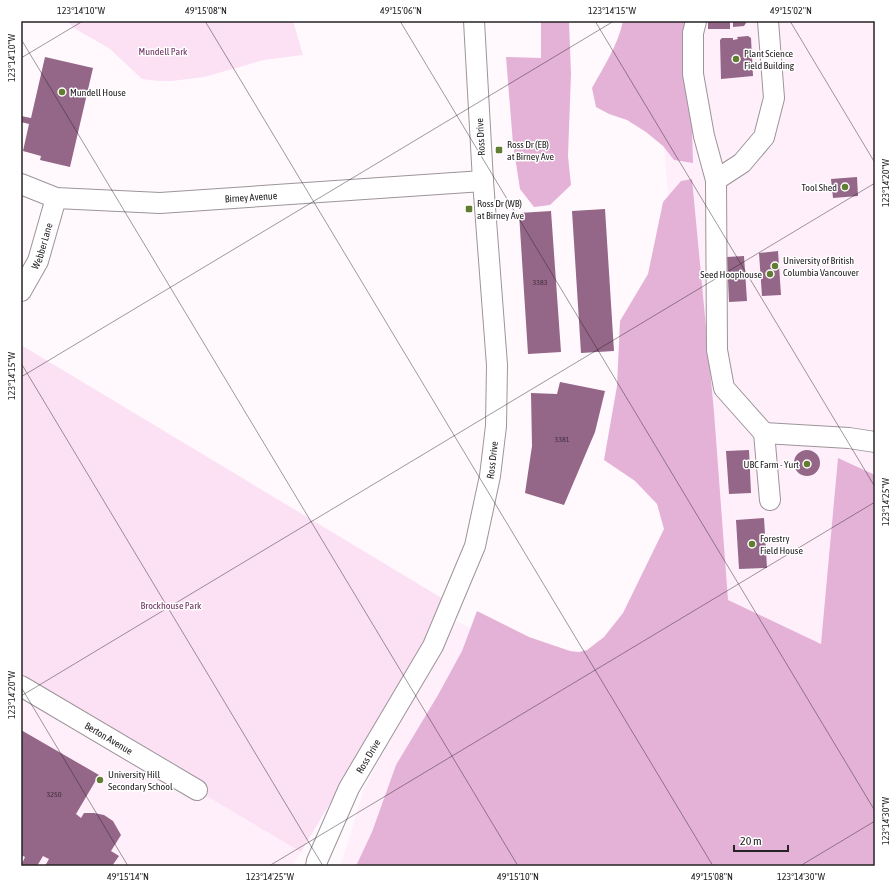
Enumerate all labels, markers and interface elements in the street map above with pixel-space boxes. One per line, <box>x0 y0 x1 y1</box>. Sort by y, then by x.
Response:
text: 123°14'10"W <box>57 5 106 16</box>
text: 49°15'08"N <box>185 5 227 16</box>
text: 49°15'06"N <box>380 5 422 16</box>
text: 123°14'15"W <box>588 5 637 16</box>
text: 49°15'02"N <box>770 5 812 16</box>
text: 123°14'10"W <box>6 33 17 82</box>
park label: Mundell Park <box>138 46 188 57</box>
place label: Plant Science Field Building <box>744 48 795 71</box>
marker: Plant Science Field Building <box>731 54 741 64</box>
marker: Mundell House <box>57 87 67 97</box>
place label: Mundell House <box>70 87 126 98</box>
street label: Ross Drive <box>474 117 487 156</box>
place label: Ross Dr (EB) at Birney Ave <box>507 139 555 162</box>
marker: Ross Dr (EB) at Birney Ave <box>494 145 504 155</box>
text: 123°14'20"W <box>880 158 891 207</box>
place label: Tool Shed <box>802 182 837 193</box>
marker: Tool Shed <box>840 182 850 192</box>
street label: Birney Avenue <box>224 190 278 205</box>
place label: Ross Dr (WB) at Birney Ave <box>477 198 525 221</box>
marker: Ross Dr (WB) at Birney Ave <box>464 204 474 214</box>
street label: Webber Lane <box>30 221 55 271</box>
place label: University of British Columbia Vancouver <box>783 255 860 278</box>
marker: University of British Columbia Vancouver <box>770 261 780 271</box>
place label: Seed Hoophouse <box>700 269 762 280</box>
marker: Seed Hoophouse <box>765 269 775 279</box>
house number: 3383 <box>532 278 548 287</box>
text: 123°14'15"W <box>6 351 17 400</box>
house number: 3381 <box>554 435 570 444</box>
street label: Ross Drive <box>485 440 500 480</box>
place label: UBC Farm - Yurt <box>744 459 799 470</box>
marker: UBC Farm - Yurt <box>802 459 812 469</box>
text: 123°14'25"W <box>880 477 891 526</box>
place label: Forestry Field House <box>760 533 803 556</box>
marker: Forestry Field House <box>747 539 757 549</box>
park label: Brockhouse Park <box>140 600 202 611</box>
text: 123°14'20"W <box>6 670 17 719</box>
street label: Berton Avenue <box>83 720 135 757</box>
street label: Ross Drive <box>354 737 383 775</box>
place label: University Hill Secondary School <box>108 769 173 792</box>
marker: University Hill Secondary School <box>95 775 105 785</box>
house number: 3250 <box>46 790 62 799</box>
text: 123°14'30"W <box>880 796 891 845</box>
scale bar <box>734 827 788 853</box>
text: 20 m <box>740 834 762 848</box>
text: 49°15'14"N <box>107 871 149 882</box>
text: 123°14'25"W <box>246 871 295 882</box>
text: 49°15'10"N <box>497 871 539 882</box>
text: 49°15'08"N <box>691 871 733 882</box>
text: 123°14'30"W <box>777 871 826 882</box>

